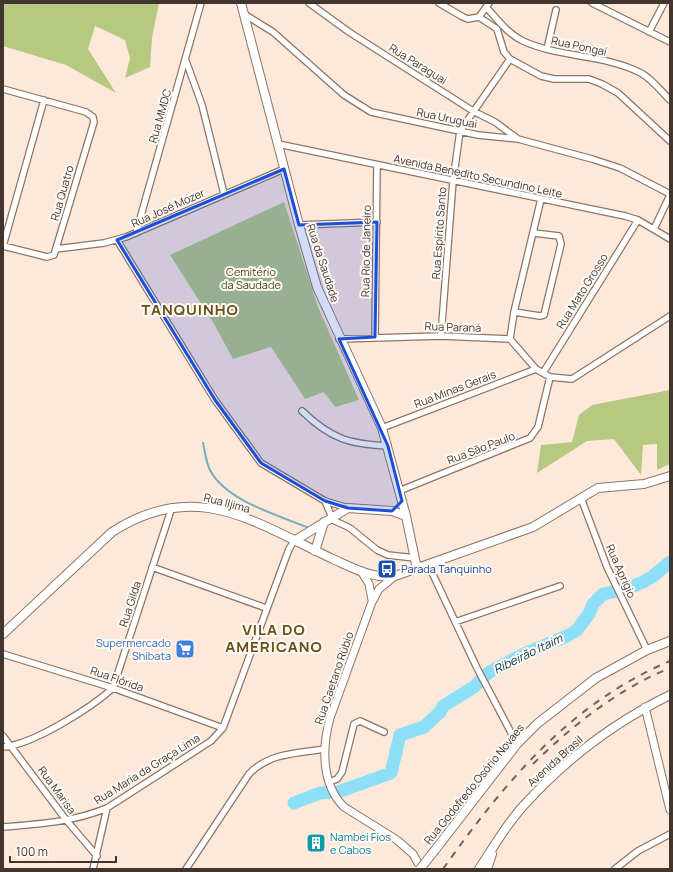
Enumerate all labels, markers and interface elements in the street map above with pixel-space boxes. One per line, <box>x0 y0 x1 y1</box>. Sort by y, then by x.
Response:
street label: Rua Pongaí <box>550 32 609 59</box>
street label: Rua Paraguai <box>386 40 450 87</box>
street label: Rua MMDC <box>145 87 174 145</box>
street label: Rua Uruguai <box>415 104 479 131</box>
street label: Avenida Benedito Secundino Leite <box>392 150 564 201</box>
street label: Rua Quatro <box>46 163 77 222</box>
street label: Rua José Mozer <box>129 185 207 230</box>
street label: Rua Espírito Santo <box>428 186 449 280</box>
street label: Rua Rio de Janeiro <box>357 204 374 297</box>
street label: Rua da Saudade <box>304 222 343 305</box>
street label: Rua Mato Grosso <box>552 250 611 331</box>
park label: Cemitério da Saudade <box>221 264 281 292</box>
district label: TANQUINHO <box>141 299 239 320</box>
street label: Rua Paraná <box>424 318 482 335</box>
street label: Rua Minas Gerais <box>412 366 498 411</box>
street label: Rua São Paulo <box>445 428 517 467</box>
street label: Rua Iljima <box>202 489 252 516</box>
street label: Rua Aprigio <box>603 542 640 601</box>
bus stop icon: Parada Tanquinho <box>376 558 398 580</box>
place label: Parada Tanquinho <box>401 561 492 576</box>
street label: Rua Gilda <box>115 579 144 629</box>
district label: VILA DO AMERICANO <box>225 619 323 657</box>
street label: Rua Caetano Rúbio <box>311 629 357 726</box>
water label: Ribeirão Itaim <box>490 629 566 678</box>
place label: Supermercado Shibata <box>96 635 171 663</box>
supermarket icon: Supermercado Shibata <box>174 638 196 660</box>
street label: Rua Flórida <box>88 662 146 695</box>
street label: Rua Godofredo Osório Novaes <box>420 720 527 847</box>
street label: Rua Maria da Graça Lima <box>91 730 203 807</box>
street label: Avenida Brasil <box>524 732 586 789</box>
street label: Rua Marisa <box>35 763 80 817</box>
place label: Nambei Fios e Cabos <box>330 829 391 857</box>
building icon: Nambei Fios e Cabos <box>305 832 327 854</box>
scale bar <box>10 838 116 864</box>
text: 100 m <box>16 843 48 860</box>

